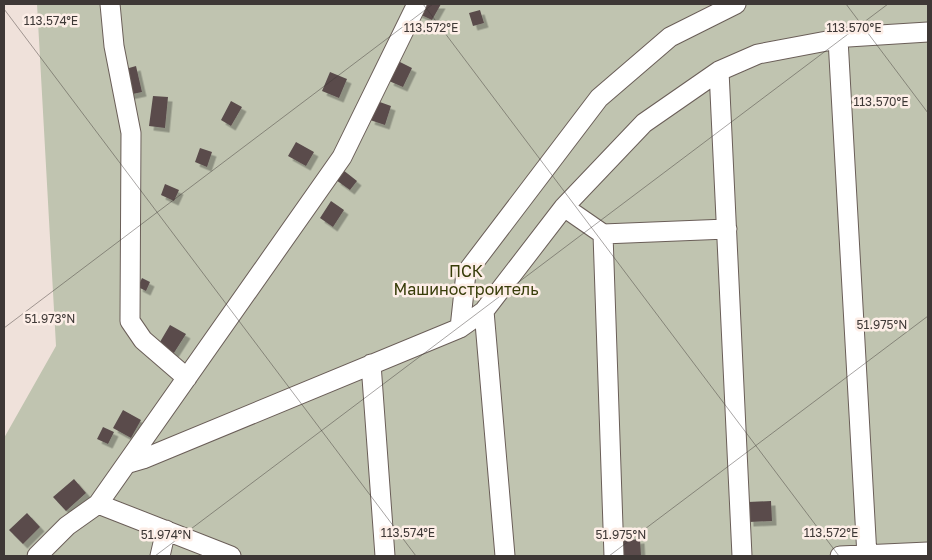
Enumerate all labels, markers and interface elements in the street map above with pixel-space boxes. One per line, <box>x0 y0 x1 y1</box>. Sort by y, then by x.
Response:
text: 113.574°E <box>24 13 78 28</box>
text: 113.572°E <box>404 20 458 35</box>
text: 113.570°E <box>826 20 882 35</box>
text: 113.570°E <box>853 94 909 109</box>
park label: ПСК Машиностроитель <box>393 261 539 299</box>
text: 51.973°N <box>25 311 75 326</box>
text: 51.975°N <box>857 317 907 332</box>
text: 113.574°E <box>381 525 435 540</box>
text: 113.572°E <box>804 525 858 540</box>
text: 51.974°N <box>141 527 191 542</box>
text: 51.975°N <box>596 527 646 542</box>

